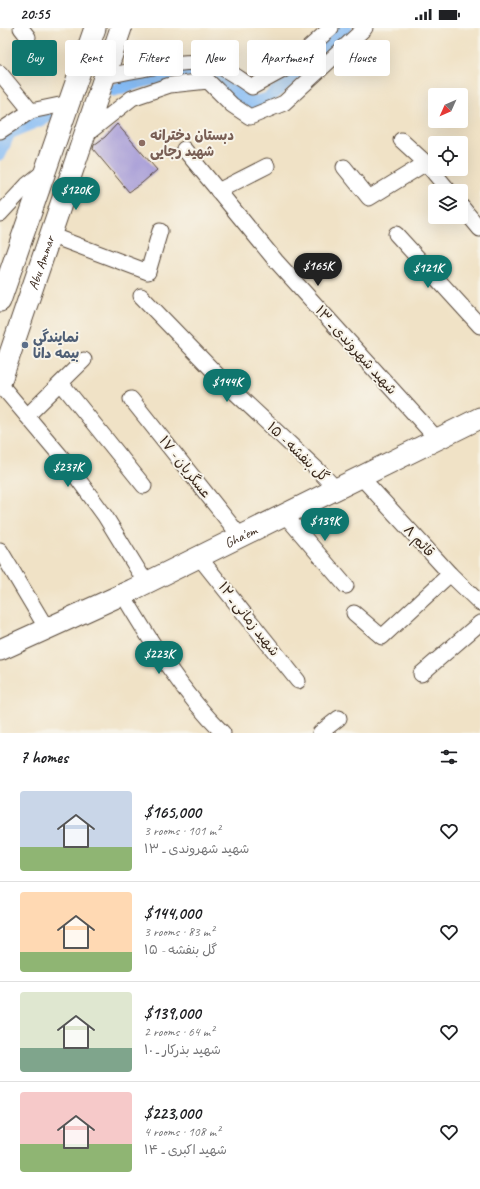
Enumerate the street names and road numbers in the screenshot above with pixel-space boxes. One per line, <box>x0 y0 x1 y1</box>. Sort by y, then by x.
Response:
street label: Abu Ammar <box>24 232 59 292</box>
street label: شهید شهروندی ـ ۱۳ <box>312 302 400 398</box>
street label: گل بنفشه - ۱۵ <box>264 418 332 486</box>
street label: عسگریان - ۱۷ <box>155 433 215 501</box>
street label: Gha'em <box>222 521 260 551</box>
street label: قائم ۸ <box>399 521 438 562</box>
street label: شهید زمانی ـ ۱۲ <box>215 579 283 659</box>

